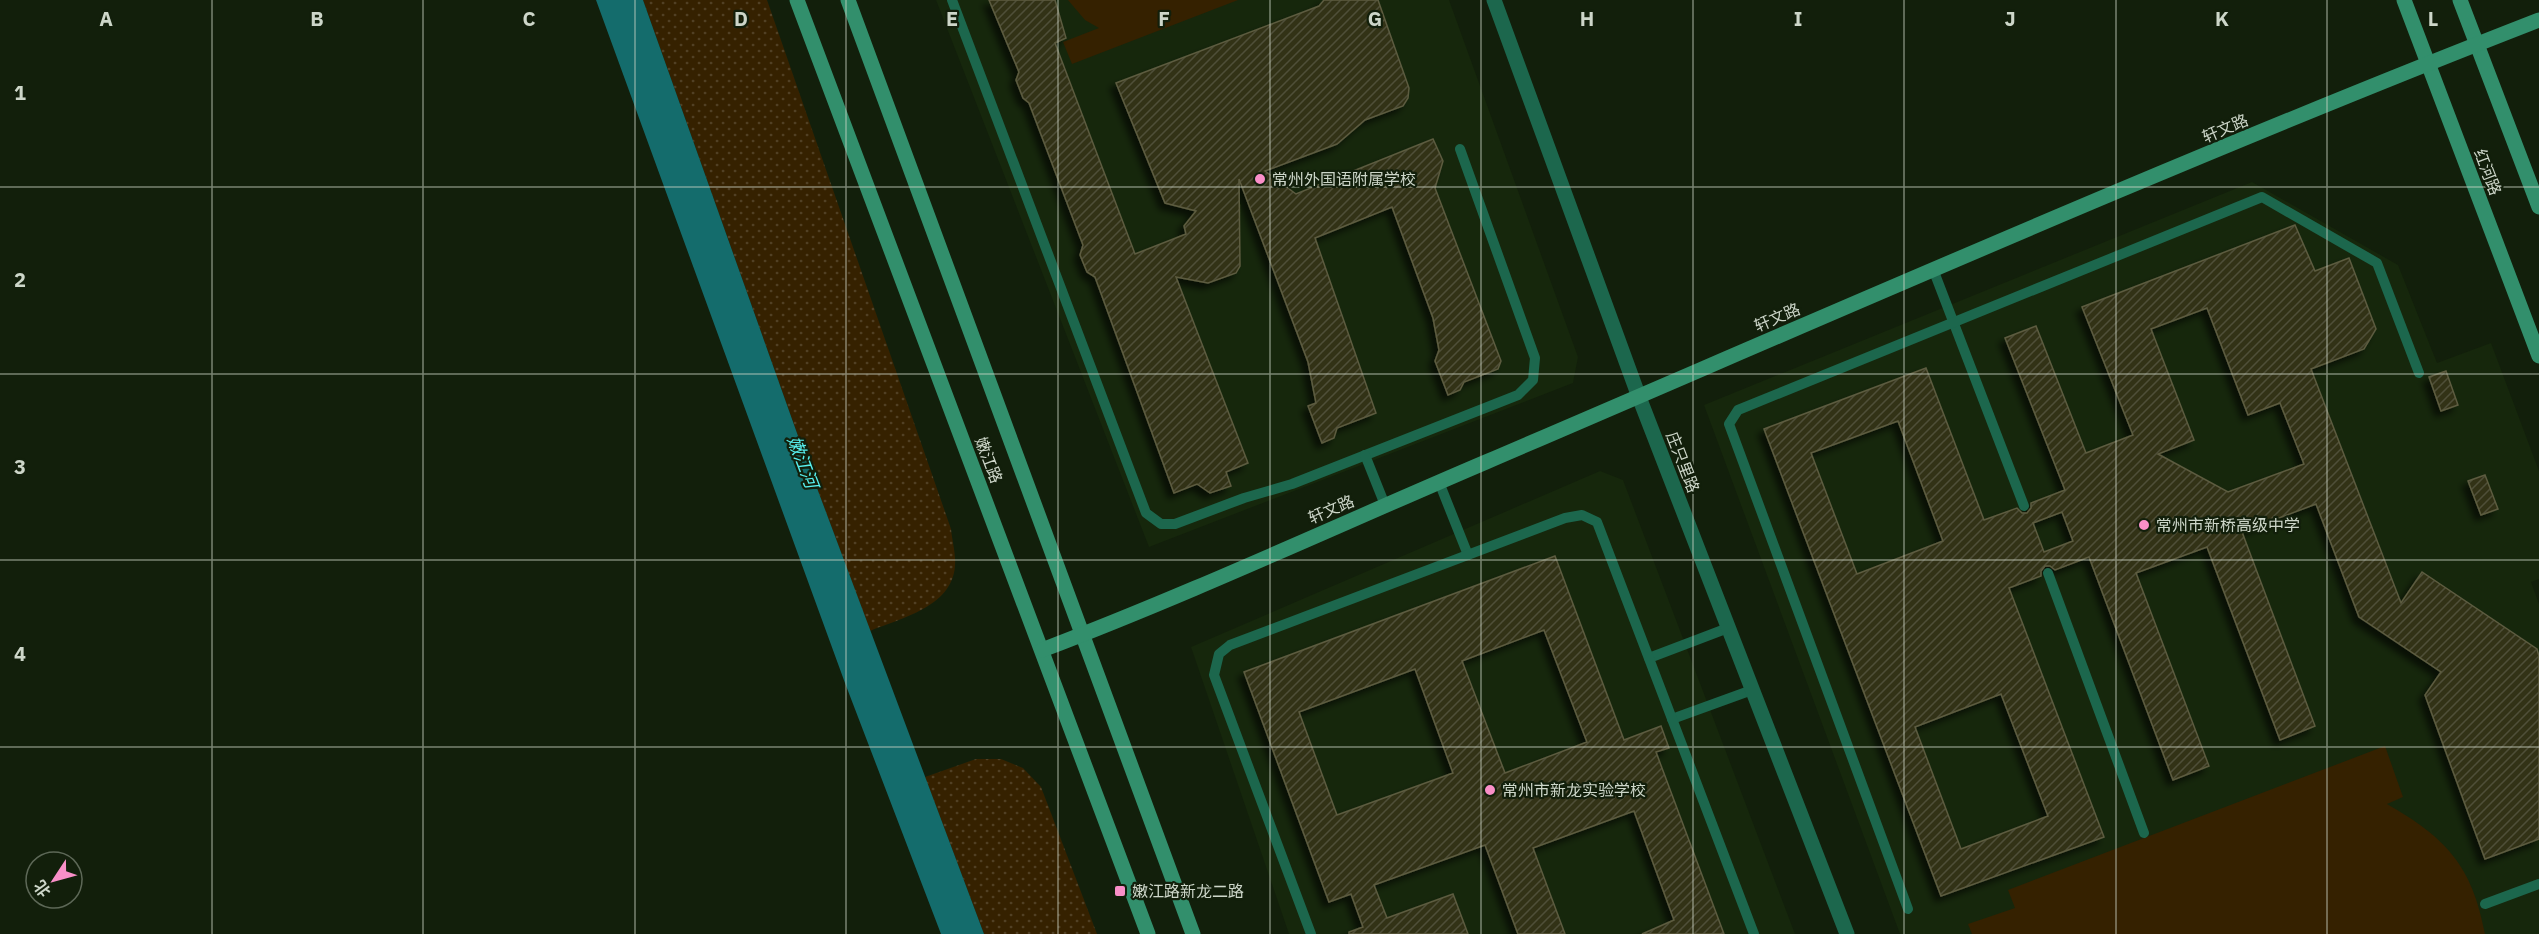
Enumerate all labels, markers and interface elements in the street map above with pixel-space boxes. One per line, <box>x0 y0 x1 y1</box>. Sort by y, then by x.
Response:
text: A <box>99 5 113 32</box>
text: B <box>310 5 324 32</box>
text: C <box>522 5 536 32</box>
text: D <box>734 5 748 32</box>
text: E <box>946 5 958 32</box>
text: F <box>1158 5 1170 32</box>
text: G <box>1368 5 1382 32</box>
text: H <box>1580 5 1594 32</box>
text: I <box>1794 5 1802 32</box>
text: J <box>2004 5 2016 32</box>
text: K <box>2215 5 2229 32</box>
text: L <box>2428 5 2438 32</box>
text: 1 <box>14 79 26 106</box>
street label: 轩文路 <box>2199 109 2251 147</box>
street label: 红河路 <box>2470 146 2506 198</box>
place label: 常州外国语附属学校 <box>1272 169 1416 189</box>
marker: 常州外国语附属学校 <box>1253 172 1267 186</box>
text: 2 <box>14 266 26 293</box>
street label: 轩文路 <box>1751 298 1803 336</box>
street label: 庄只里路 <box>1662 429 1704 495</box>
water label: 嫩江河 <box>783 433 824 494</box>
street label: 嫩江路 <box>971 434 1007 486</box>
text: 3 <box>14 453 26 480</box>
street label: 轩文路 <box>1305 490 1357 528</box>
place label: 常州市新桥高级中学 <box>2156 515 2300 535</box>
marker: 常州市新桥高级中学 <box>2137 518 2151 532</box>
text: 4 <box>14 640 26 667</box>
place label: 常州市新龙实验学校 <box>1502 780 1646 800</box>
marker: 常州市新龙实验学校 <box>1483 783 1497 797</box>
north arrow <box>24 850 84 910</box>
text: 北 <box>29 876 55 901</box>
place label: 嫩江路新龙二路 <box>1132 881 1244 901</box>
marker: 嫩江路新龙二路 <box>1113 884 1127 898</box>

